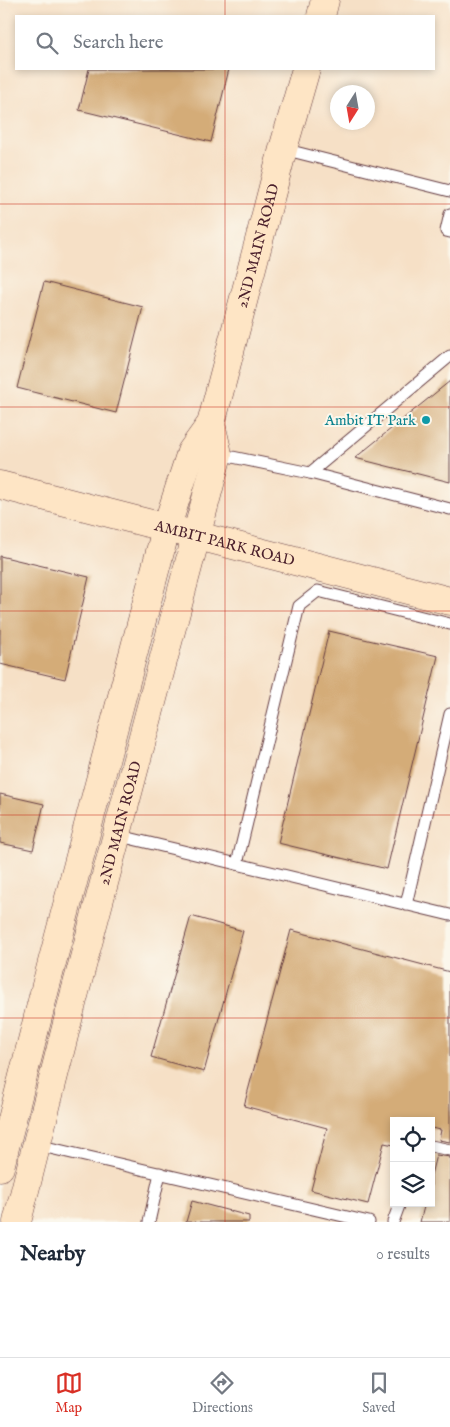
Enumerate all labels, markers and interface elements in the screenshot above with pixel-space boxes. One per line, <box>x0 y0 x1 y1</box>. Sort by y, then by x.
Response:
search box <box>15 15 435 70</box>
icon: search <box>33 29 61 57</box>
text: Search here <box>73 31 164 55</box>
north arrow <box>330 85 375 130</box>
street label: 2ND MAIN ROAD <box>232 181 283 310</box>
place label: Ambit IT Park <box>324 411 417 430</box>
marker: Ambit IT Park <box>420 414 432 426</box>
street label: AMBIT PARK ROAD <box>152 515 297 570</box>
street label: 2ND MAIN ROAD <box>94 759 146 887</box>
map controls <box>390 1117 435 1207</box>
button: locate <box>390 1117 435 1162</box>
button: layers <box>390 1162 435 1207</box>
text: Nearby <box>20 1241 85 1268</box>
text: 0 results <box>376 1245 430 1265</box>
tab: Map <box>55 1369 83 1417</box>
tab: Directions <box>192 1369 253 1417</box>
tab: Saved <box>362 1369 395 1417</box>

